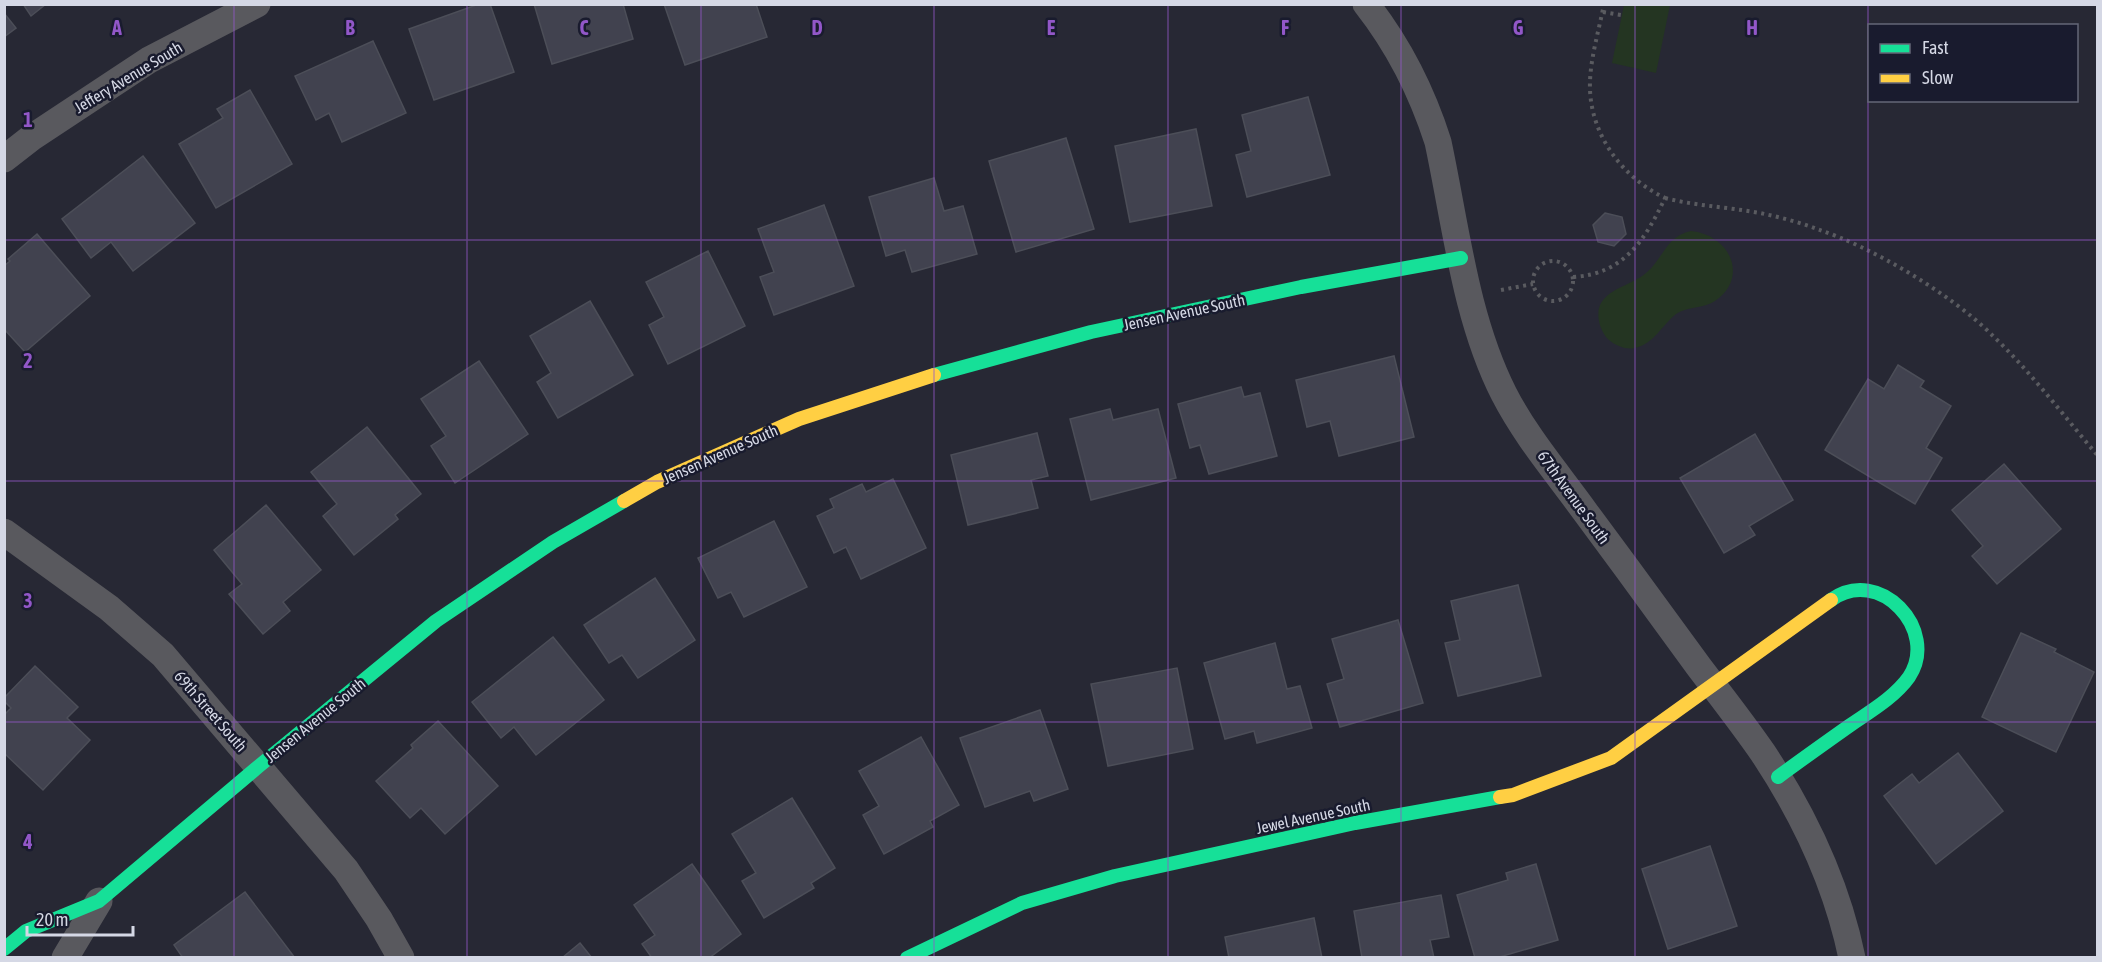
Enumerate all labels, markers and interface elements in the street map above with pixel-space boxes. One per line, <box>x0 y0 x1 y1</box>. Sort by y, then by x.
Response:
text: A <box>111 16 122 39</box>
text: B <box>345 16 355 39</box>
text: C <box>580 16 589 39</box>
text: D <box>811 16 823 39</box>
text: E <box>1047 16 1056 39</box>
text: F <box>1281 16 1289 39</box>
text: G <box>1513 16 1524 39</box>
text: H <box>1746 16 1758 39</box>
legend <box>1868 24 2078 102</box>
text: Fast <box>1922 37 1949 58</box>
street label: Jeffery Avenue South <box>71 38 186 117</box>
text: Slow <box>1922 67 1953 88</box>
text: 1 <box>23 108 33 131</box>
street label: Jensen Avenue South <box>1122 290 1246 334</box>
text: 2 <box>23 349 33 372</box>
street label: Jensen Avenue South <box>660 421 780 487</box>
street label: 67th Avenue South <box>1534 447 1614 547</box>
text: 3 <box>23 589 33 612</box>
street label: 69th Street South <box>171 667 251 755</box>
street label: Jensen Avenue South <box>261 674 369 766</box>
street label: Jewel Avenue South <box>1254 795 1372 837</box>
text: 4 <box>22 830 33 853</box>
scale bar <box>27 899 134 937</box>
text: 20 m <box>36 909 68 930</box>

